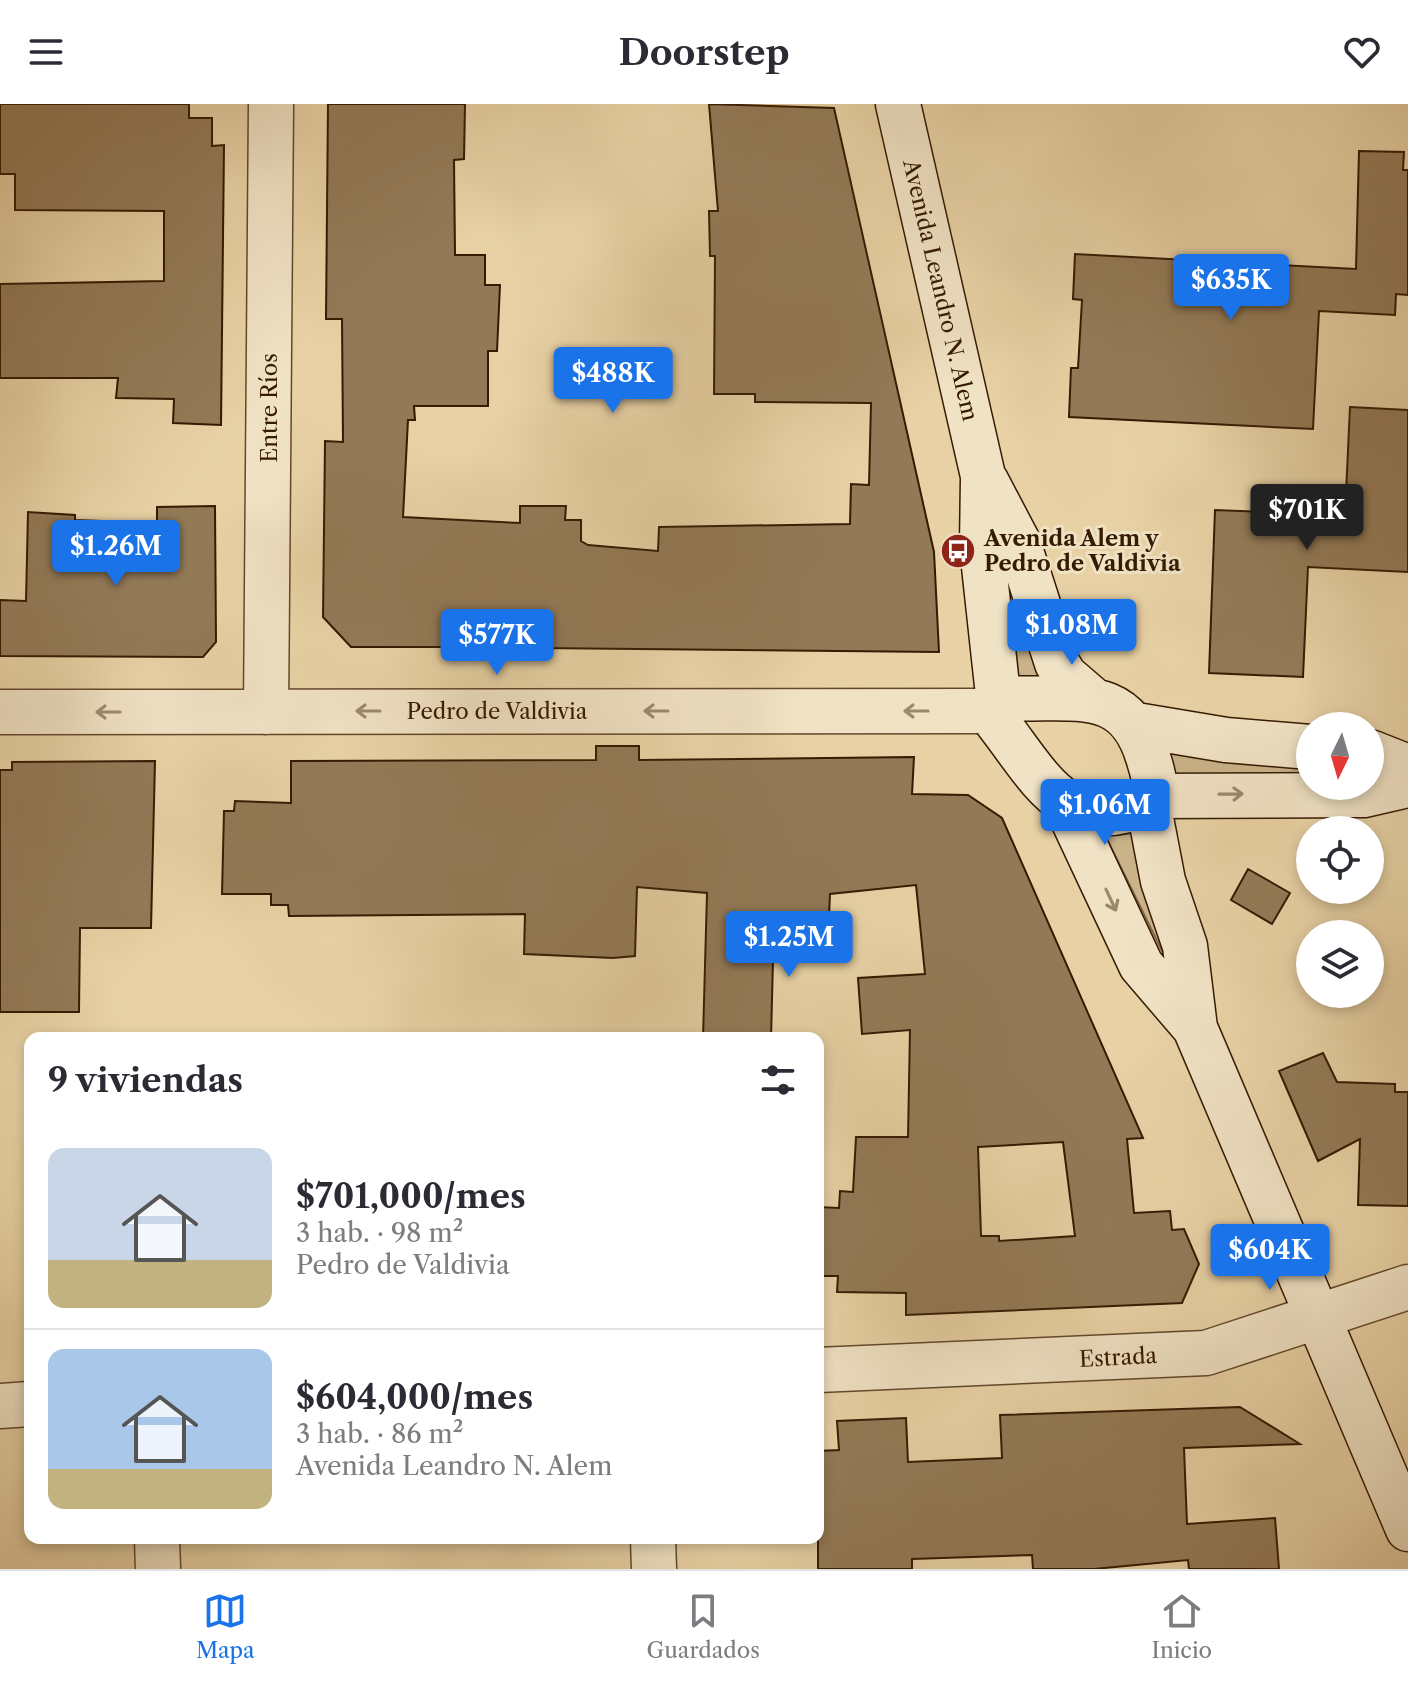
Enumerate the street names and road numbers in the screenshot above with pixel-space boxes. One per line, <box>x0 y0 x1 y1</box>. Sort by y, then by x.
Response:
street label: Avenida Leandro N. Alem <box>897 156 984 424</box>
street label: Entre Ríos <box>256 353 283 463</box>
street label: Pedro de Valdivia <box>407 698 588 725</box>
street label: Estrada <box>1078 1342 1158 1373</box>

